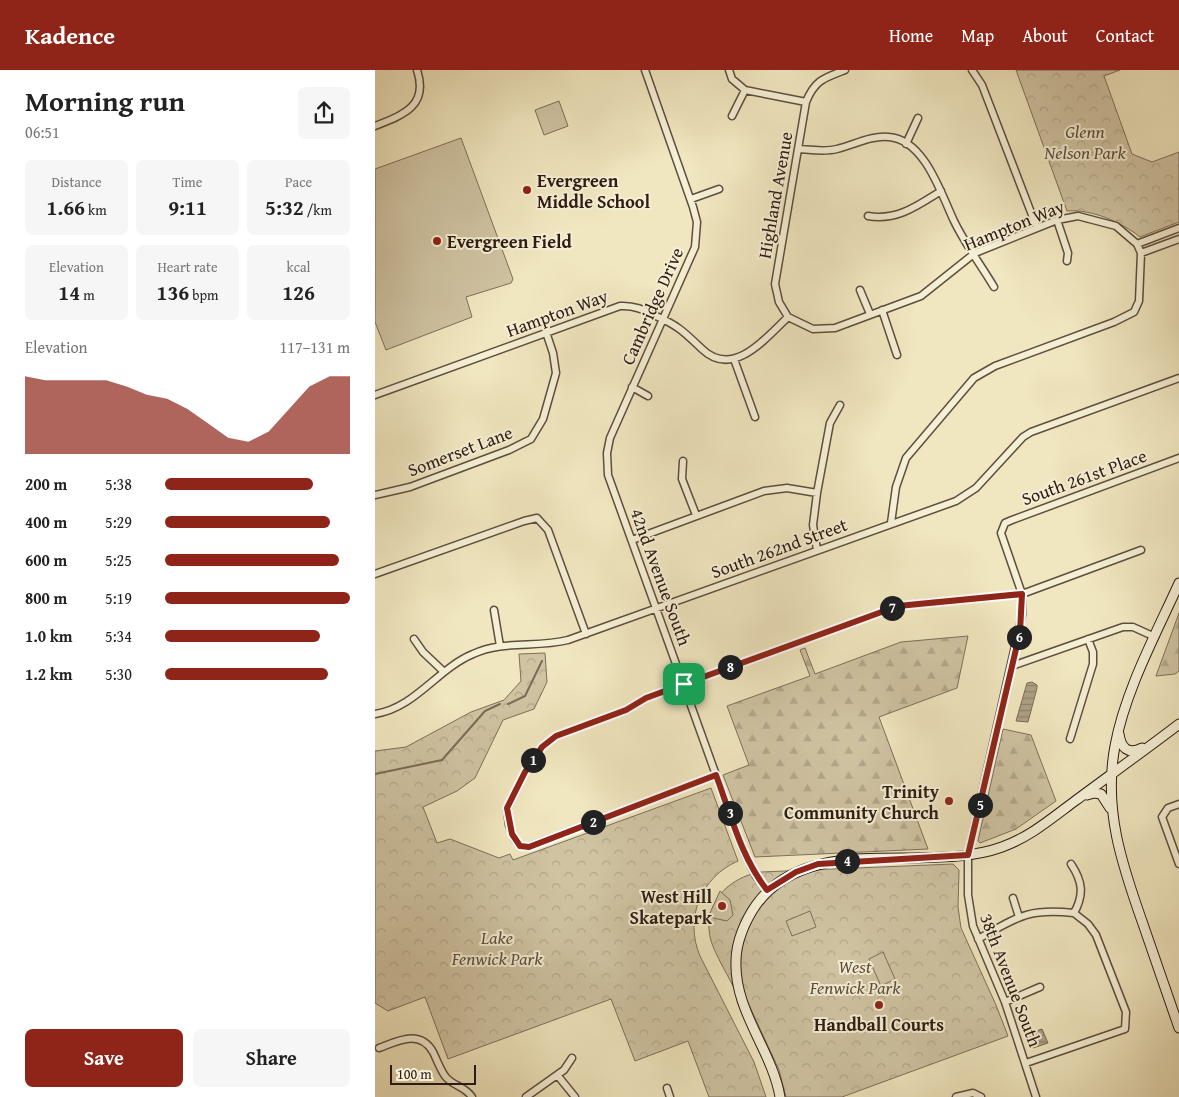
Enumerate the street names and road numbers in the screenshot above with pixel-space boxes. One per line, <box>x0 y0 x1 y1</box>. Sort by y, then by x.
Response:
street label: Highland Avenue <box>751 129 799 261</box>
street label: Hampton Way <box>960 193 1068 257</box>
street label: Cambridge Drive <box>614 243 690 369</box>
street label: Hampton Way <box>502 282 612 344</box>
street label: Somerset Lane <box>404 419 516 483</box>
street label: South 261st Place <box>1018 442 1150 512</box>
street label: 42nd Avenue South <box>624 505 698 649</box>
street label: South 262nd Street <box>707 511 852 585</box>
street label: 38th Avenue South <box>973 909 1049 1051</box>

